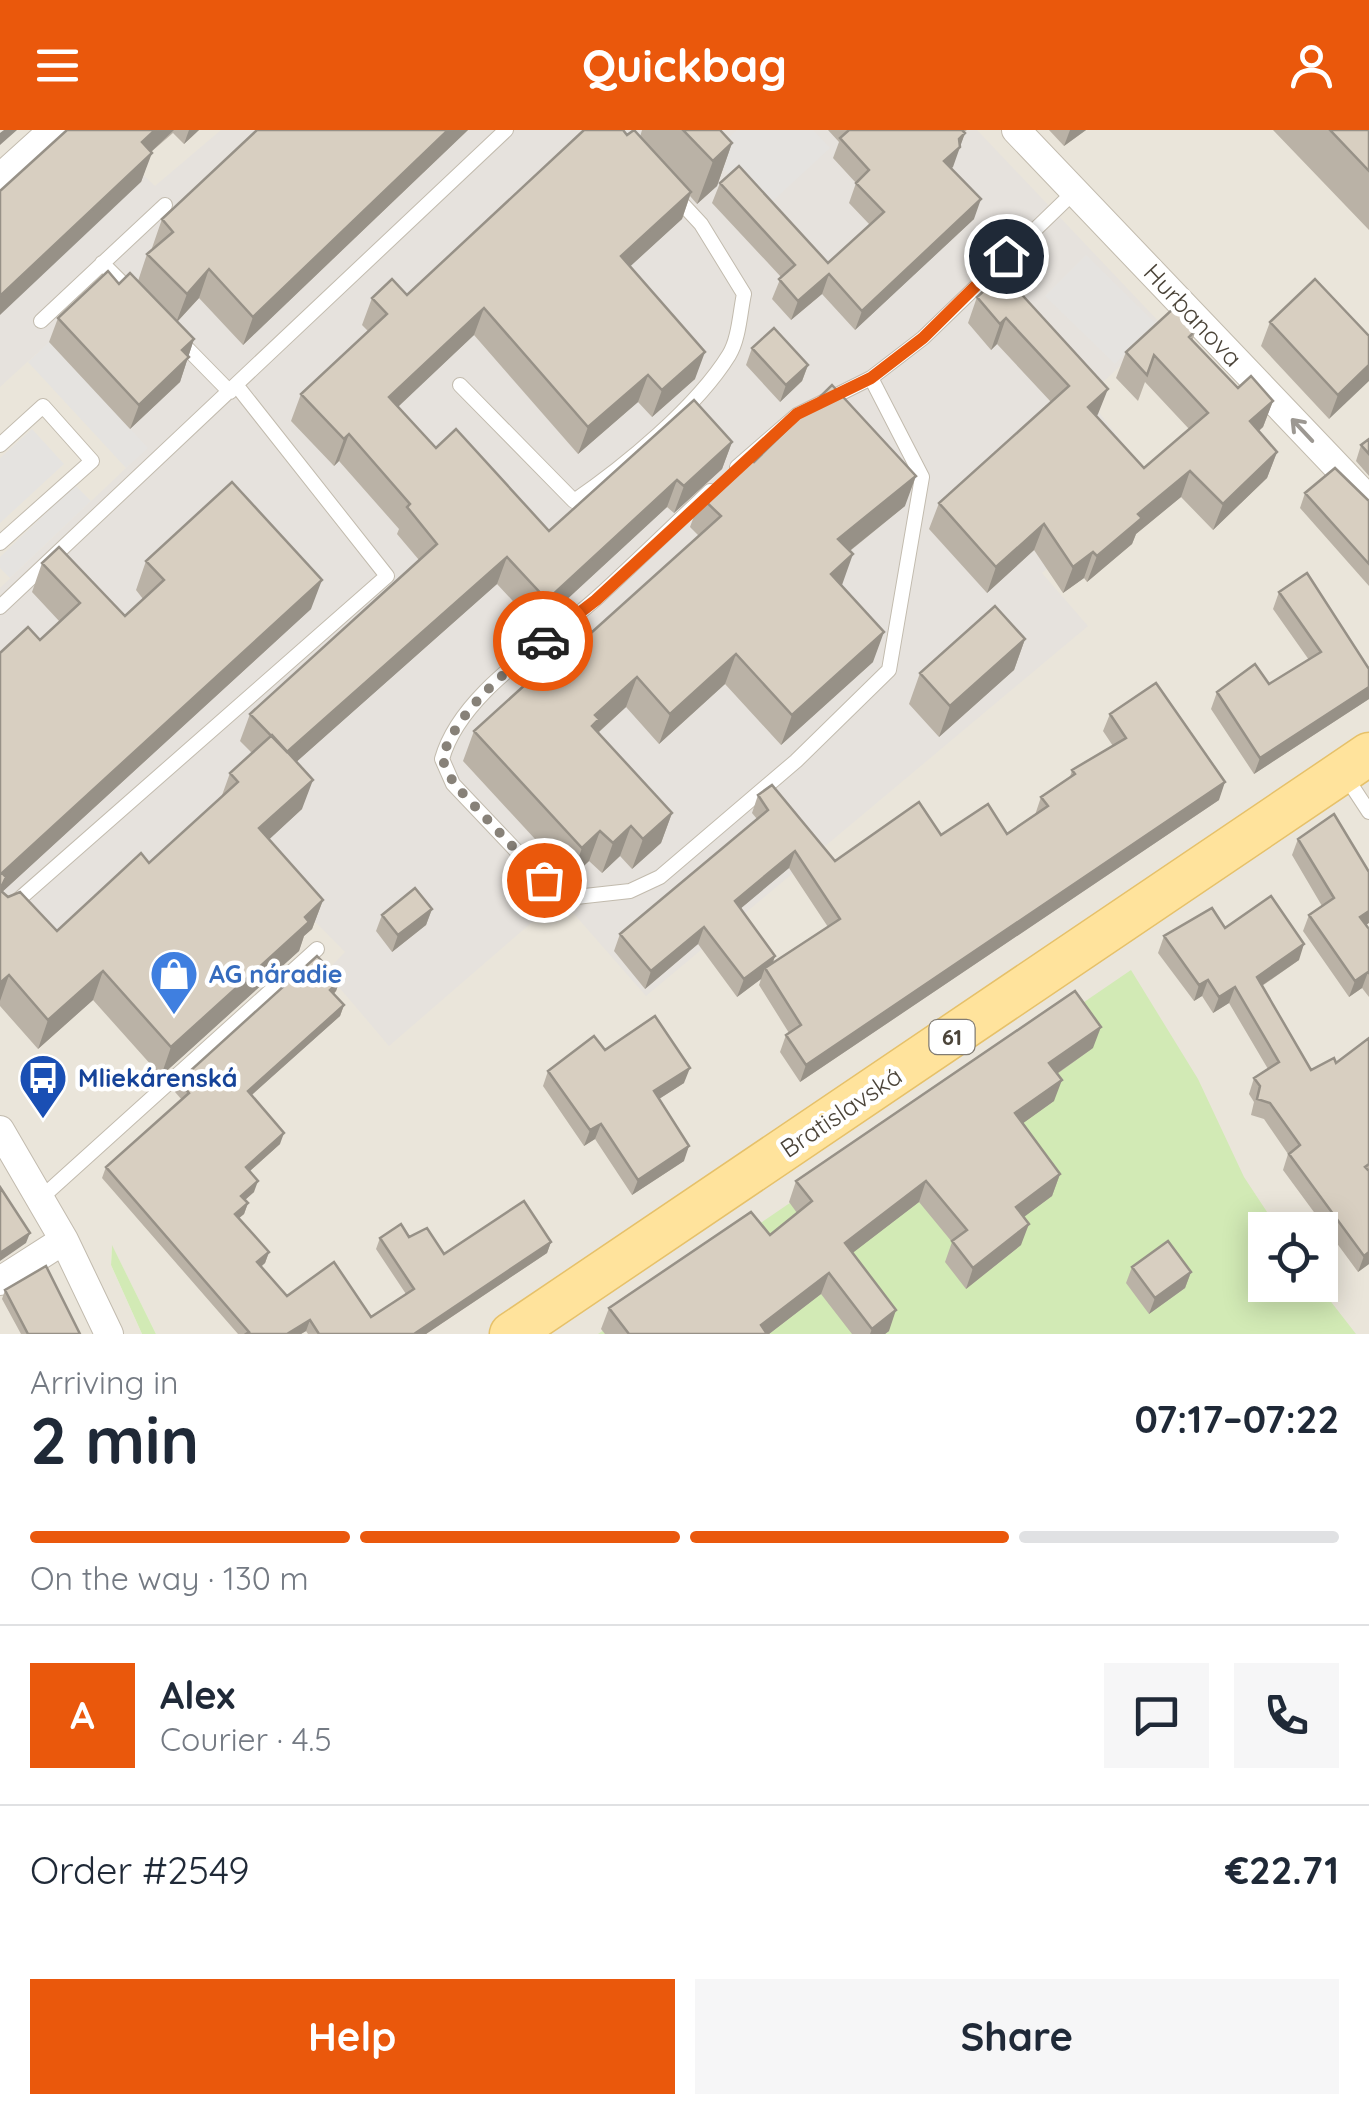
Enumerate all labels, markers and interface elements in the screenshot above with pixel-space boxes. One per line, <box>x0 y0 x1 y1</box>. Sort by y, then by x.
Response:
text: Quickbag <box>582 37 787 93</box>
icon: menu <box>30 38 85 93</box>
icon: person <box>1284 38 1339 93</box>
pin <box>964 214 1049 299</box>
icon: home <box>979 229 1034 284</box>
street label: Hurbanova <box>1138 257 1249 373</box>
one-way arrow <box>1290 418 1314 442</box>
courier <box>493 591 593 691</box>
icon: car <box>516 614 571 669</box>
pin <box>502 838 587 923</box>
icon: bag <box>517 853 572 908</box>
shop icon: AG náradie <box>148 948 200 1016</box>
place label: AG náradie <box>209 958 342 989</box>
road number: 61 <box>930 1020 974 1054</box>
bus stop icon: Mliekárenská <box>17 1052 69 1120</box>
street label: Bratislavská <box>774 1060 907 1164</box>
place label: Mliekárenská <box>78 1062 238 1093</box>
map controls <box>1248 1212 1338 1302</box>
button: locate <box>1248 1212 1338 1302</box>
text: Arriving in <box>30 1362 179 1402</box>
text: 07:17–07:22 <box>1134 1395 1339 1443</box>
text: 2 min <box>30 1399 199 1480</box>
text: On the way · 130 m <box>30 1558 309 1598</box>
button: chat <box>1104 1663 1209 1768</box>
button: phone <box>1234 1663 1339 1768</box>
text: Alex <box>160 1671 235 1719</box>
text: A <box>70 1691 95 1739</box>
text: Courier · 4.5 <box>160 1719 332 1759</box>
text: Order #2549 <box>30 1846 250 1894</box>
text: €22.71 <box>1225 1846 1339 1894</box>
button: Help <box>30 1979 675 2094</box>
button: Share <box>695 1979 1339 2094</box>

